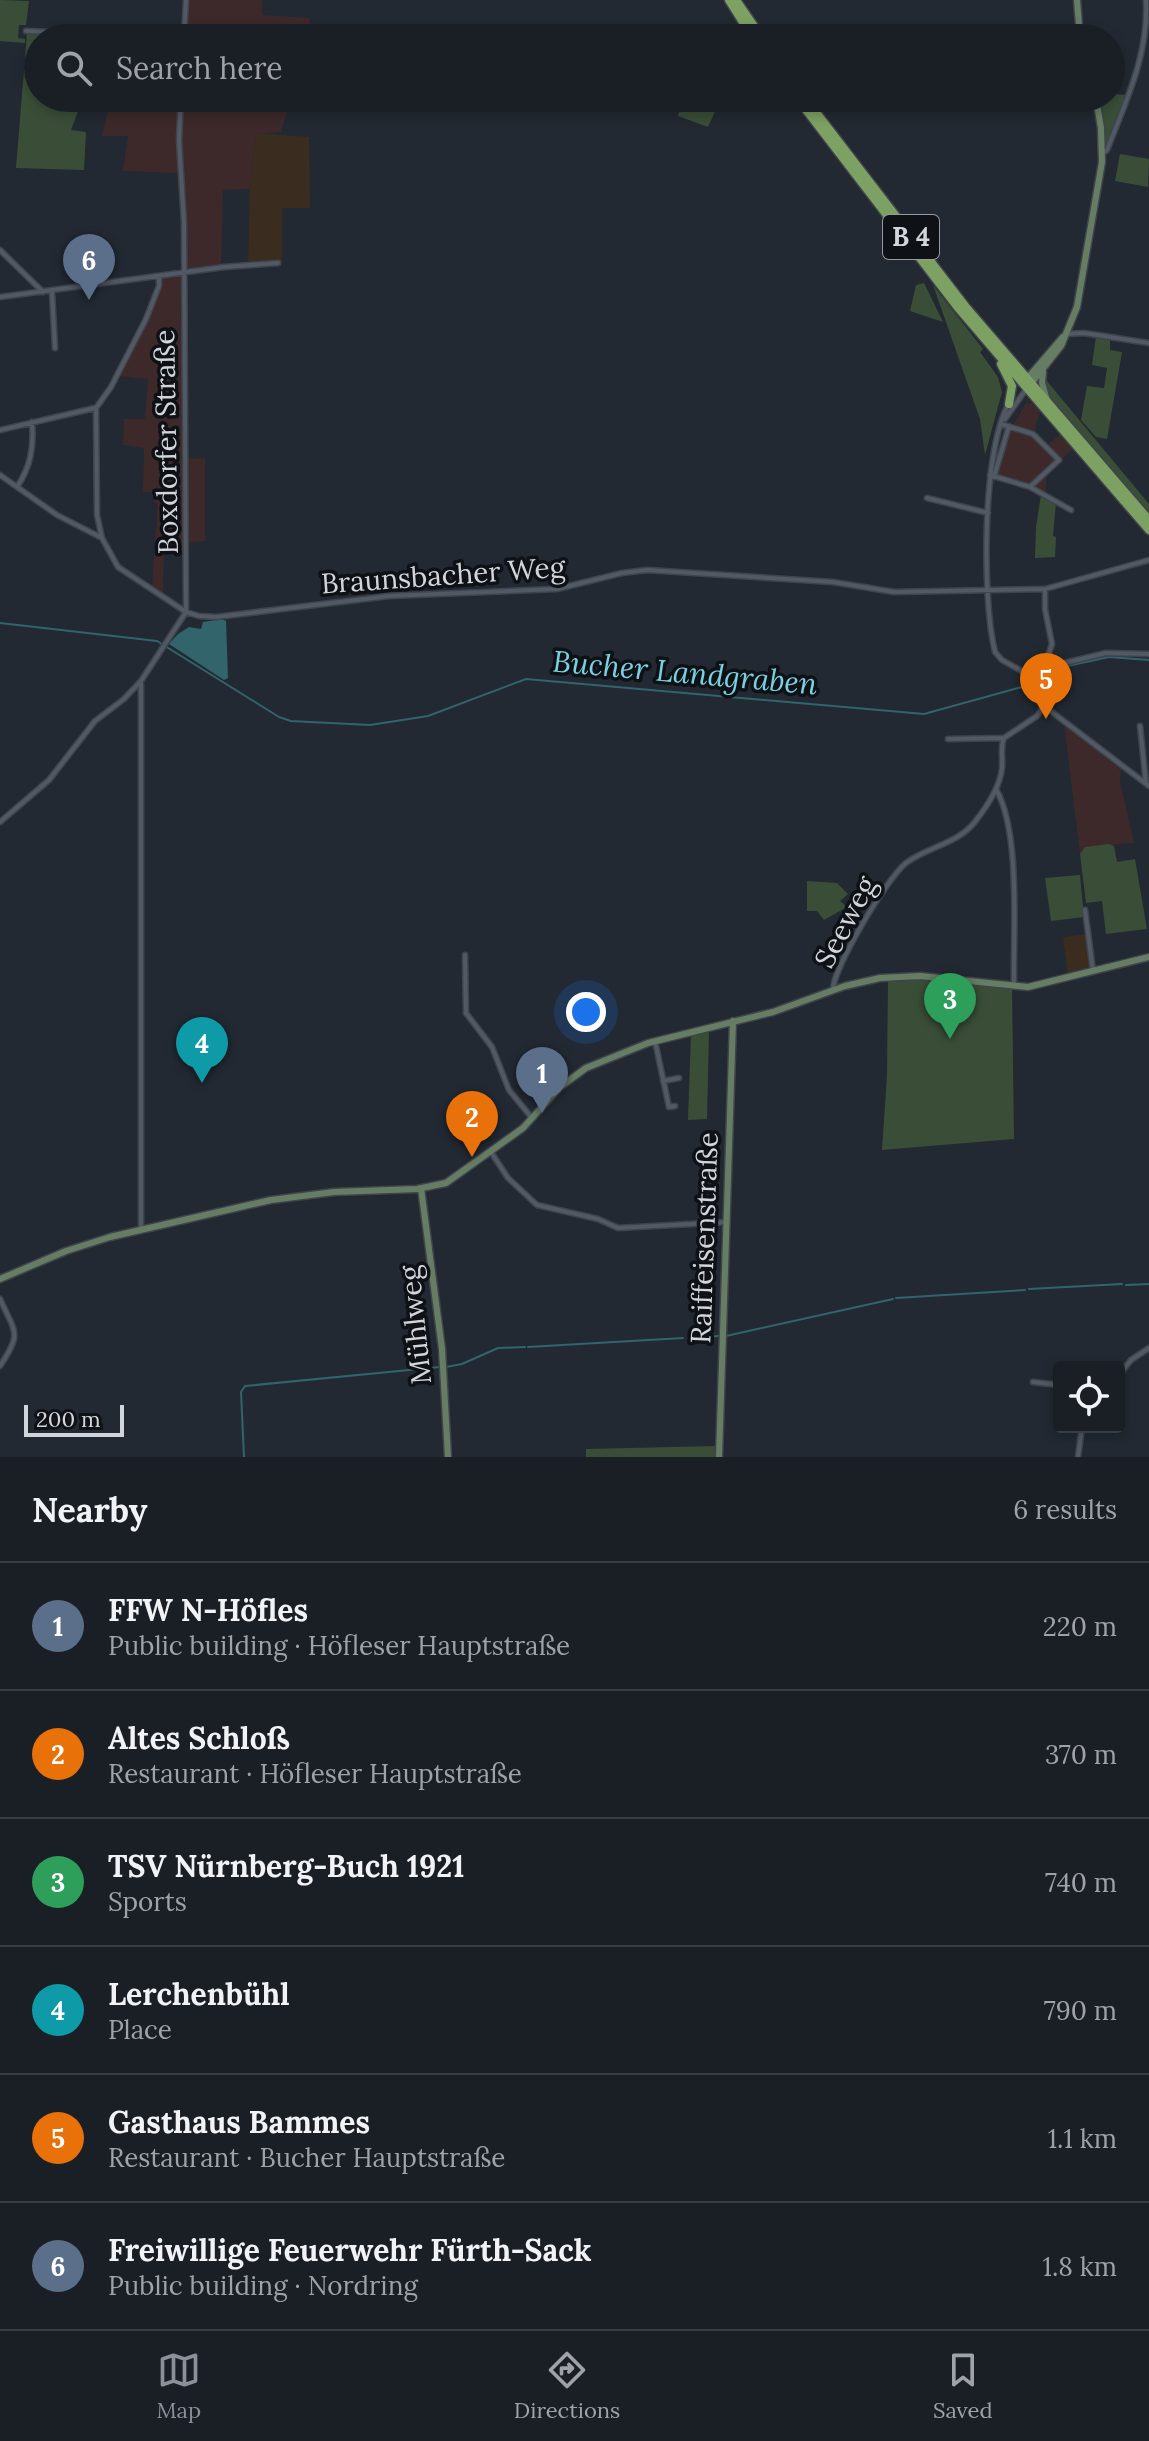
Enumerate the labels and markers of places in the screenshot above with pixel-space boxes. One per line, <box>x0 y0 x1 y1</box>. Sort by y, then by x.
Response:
pin: 6 <box>63 234 115 300</box>
pin: 5 <box>1020 653 1072 719</box>
pin: 3 <box>924 973 976 1039</box>
pin: 4 <box>176 1017 228 1083</box>
pin: 1 <box>516 1047 568 1113</box>
pin: 2 <box>446 1091 498 1157</box>

